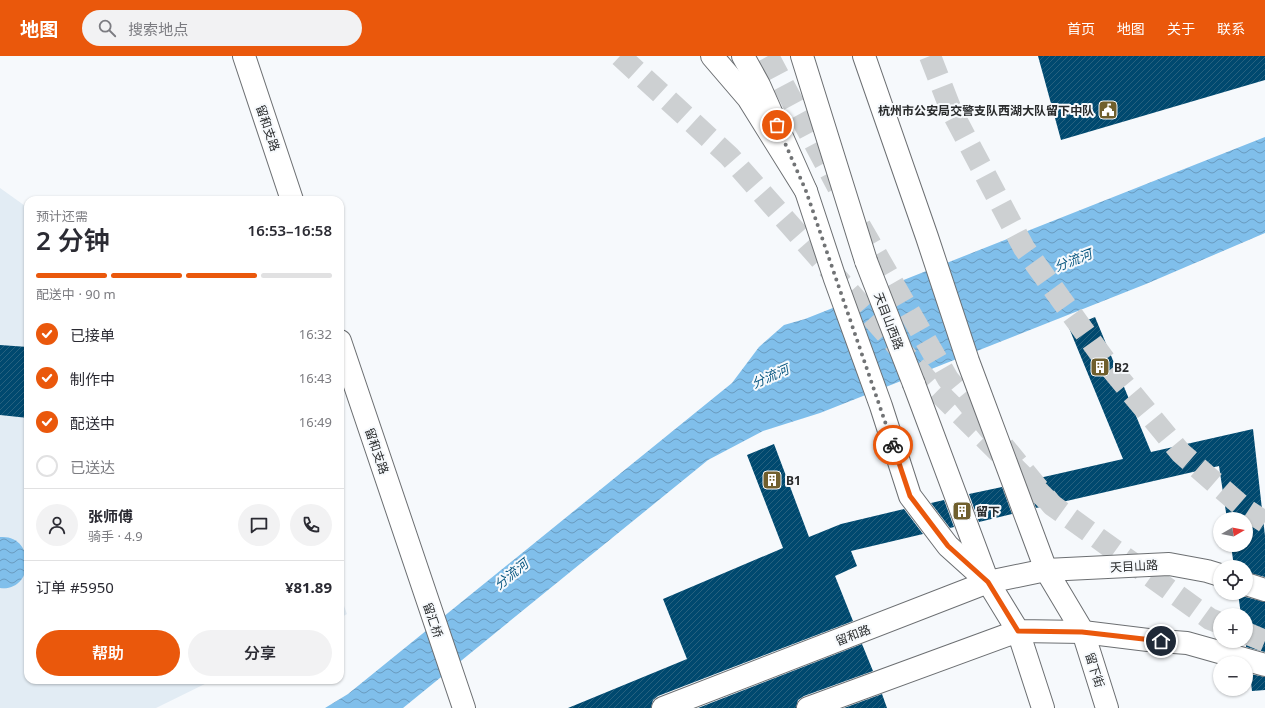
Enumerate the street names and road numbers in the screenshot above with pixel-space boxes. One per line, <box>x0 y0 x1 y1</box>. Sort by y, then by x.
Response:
street label: 留和支路 <box>252 103 284 153</box>
street label: 天目山西路 <box>870 290 908 352</box>
street label: 留和支路 <box>361 426 393 476</box>
street label: 天目山路 <box>1110 556 1158 576</box>
street label: 留汇桥 <box>419 600 447 640</box>
street label: 留和路 <box>833 621 873 649</box>
street label: 留下街 <box>1081 650 1109 690</box>

